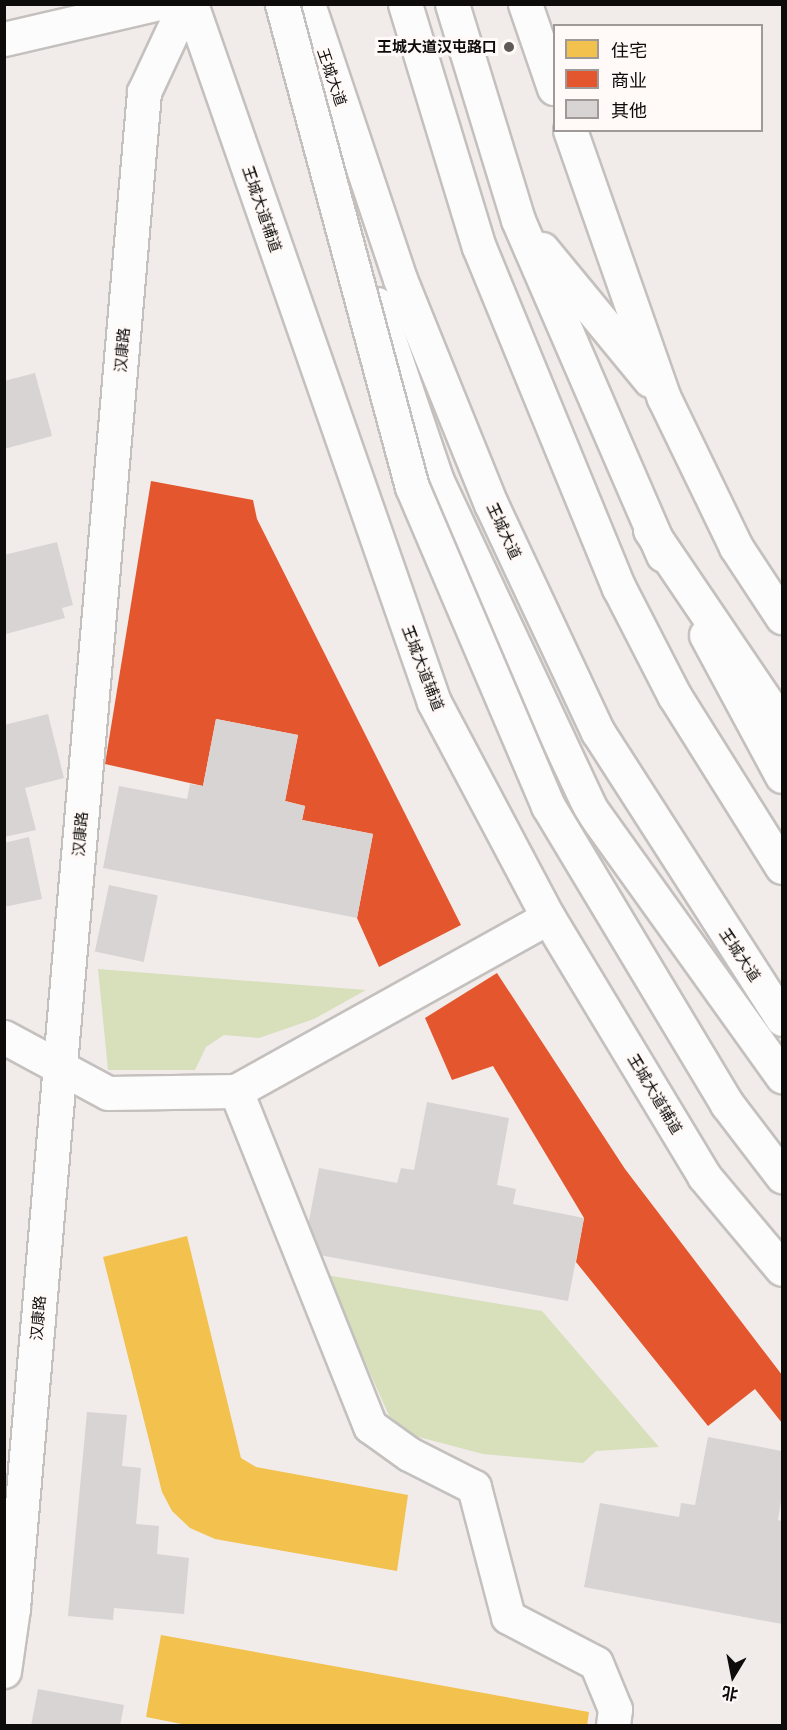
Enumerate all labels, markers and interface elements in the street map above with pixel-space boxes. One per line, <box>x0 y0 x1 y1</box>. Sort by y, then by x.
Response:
legend <box>553 24 763 132</box>
place label: 王城大道汉屯路口 <box>377 38 497 56</box>
text: 住宅 <box>611 39 647 62</box>
marker: 王城大道汉屯路口 <box>502 40 516 54</box>
street label: 王城大道 <box>314 46 350 108</box>
text: 商业 <box>611 69 647 92</box>
text: 其他 <box>611 99 647 122</box>
street label: 王城大道辅道 <box>239 164 285 254</box>
street label: 汉康路 <box>111 327 133 373</box>
street label: 王城大道 <box>483 500 525 562</box>
street label: 王城大道辅道 <box>398 623 448 713</box>
street label: 汉康路 <box>69 811 91 857</box>
street label: 王城大道 <box>716 925 764 985</box>
street label: 王城大道辅道 <box>624 1051 686 1137</box>
street label: 汉康路 <box>27 1295 49 1341</box>
north arrow <box>703 1646 763 1706</box>
text: 北 <box>720 1682 740 1705</box>

